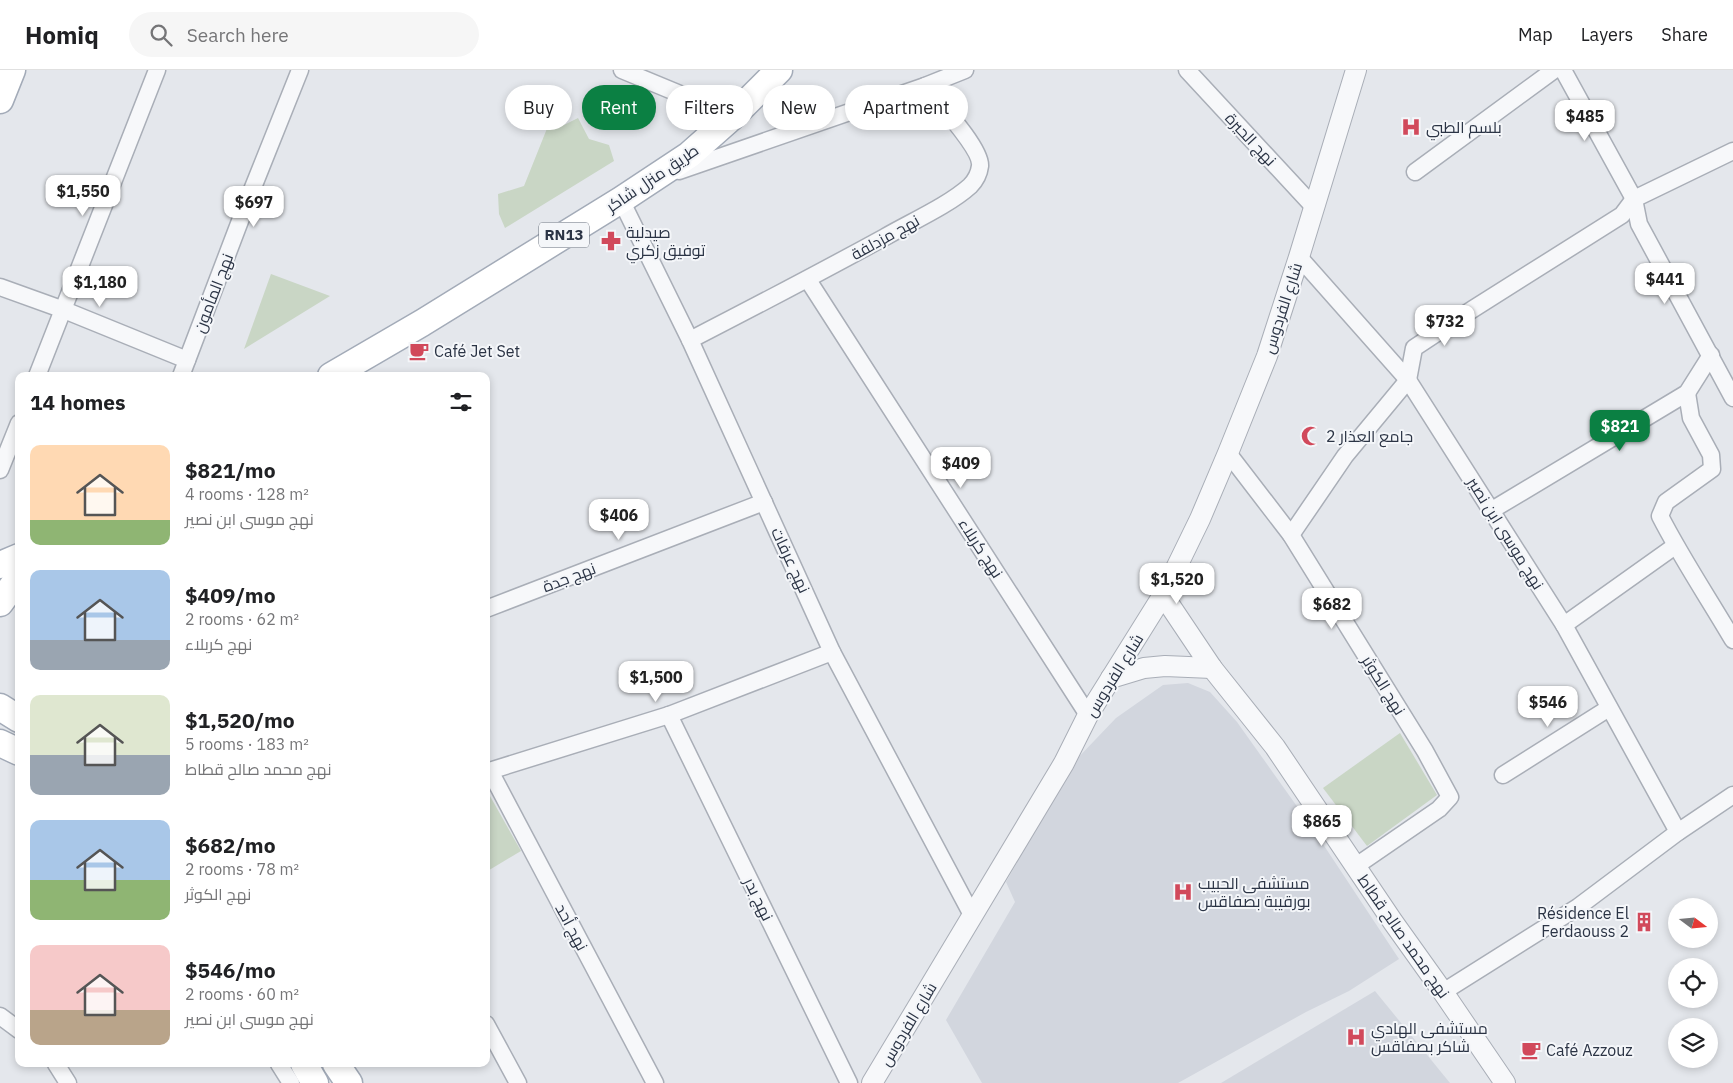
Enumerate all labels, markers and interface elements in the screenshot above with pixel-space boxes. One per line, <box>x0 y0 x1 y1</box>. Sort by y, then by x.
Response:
search box <box>129 12 479 57</box>
text: Homiq <box>25 19 99 51</box>
icon: search <box>147 21 175 49</box>
text: Search here <box>187 23 289 47</box>
text: Map <box>1518 23 1553 46</box>
text: Layers <box>1581 23 1633 46</box>
text: Share <box>1661 23 1708 46</box>
chip: Buy <box>505 85 572 130</box>
chip: Rent <box>582 85 656 130</box>
chip: Filters <box>666 85 753 130</box>
chip: New <box>763 85 835 130</box>
chip: Apartment <box>845 85 968 130</box>
pin: $485 <box>1555 100 1615 142</box>
text: $485 <box>1566 106 1604 126</box>
street label: نهج الحيرة <box>1220 108 1281 171</box>
hospital icon: بلسم الطبي <box>1400 116 1422 138</box>
place label: بلسم الطبي <box>1426 117 1502 141</box>
street label: طريق منزل شاكر <box>601 140 703 218</box>
pin: $1,550 <box>42 174 124 217</box>
text: $1,550 <box>57 181 109 201</box>
pin: $697 <box>224 186 284 228</box>
text: $697 <box>235 192 273 212</box>
street label: نهج مزدلفة <box>847 210 924 266</box>
road number: RN13 <box>539 222 589 248</box>
place label: صيدلية توفيق زكري <box>626 222 706 264</box>
pharmacy icon: صيدلية توفيق زكري <box>600 230 622 252</box>
street label: نهج المأمون <box>189 251 239 336</box>
street label: شارع الفردوس <box>1258 260 1308 357</box>
pin: $441 <box>1635 262 1695 305</box>
pin: $1,180 <box>59 266 141 308</box>
text: $441 <box>1646 269 1684 289</box>
text: $1,180 <box>74 272 126 292</box>
pin: $732 <box>1415 304 1475 347</box>
text: $732 <box>1426 311 1464 331</box>
cafe icon: Café Jet Set <box>408 340 430 362</box>
place label: Café Jet Set <box>434 341 520 361</box>
text: 14 homes <box>30 388 126 416</box>
icon: filters <box>447 388 475 416</box>
pin: $821 <box>1590 410 1650 452</box>
text: $821 <box>1601 416 1639 436</box>
mosque icon: جامع العذار 2 <box>1300 425 1322 447</box>
place label: جامع العذار 2 <box>1326 426 1413 448</box>
pin: $409 <box>931 446 991 489</box>
text: $409 <box>942 453 980 473</box>
text: $821/mo <box>185 456 276 484</box>
icon: home <box>70 465 130 525</box>
street label: نهج موسى ابن نصير <box>1461 472 1549 594</box>
text: 4 rooms · 128 m² <box>185 484 309 504</box>
pin: $406 <box>589 498 649 541</box>
text: $406 <box>600 505 638 525</box>
text: نهج موسى ابن نصير <box>185 509 314 529</box>
street label: نهج كربلاء <box>953 514 1008 583</box>
street label: نهج عرفات <box>765 524 815 597</box>
street label: نهج جدة <box>540 558 599 598</box>
pin: $1,520 <box>1136 562 1218 605</box>
text: $1,520 <box>1151 569 1203 589</box>
text: $409/mo <box>185 581 276 609</box>
pin: $682 <box>1302 588 1362 630</box>
icon: home <box>70 590 130 650</box>
text: $682 <box>1313 594 1351 614</box>
text: 2 rooms · 62 m² <box>185 609 299 629</box>
street label: شارع الفردوس <box>1081 630 1149 721</box>
text: نهج كربلاء <box>185 634 252 654</box>
street label: نهج الكوثر <box>1356 651 1410 719</box>
pin: $1,500 <box>615 660 697 703</box>
text: $1,500 <box>630 667 682 687</box>
pin: $546 <box>1518 686 1578 728</box>
text: $546 <box>1529 692 1567 712</box>
text: $1,520/mo <box>185 706 295 734</box>
icon: home <box>70 715 130 775</box>
text: 5 rooms · 183 m² <box>185 734 309 754</box>
text: نهج محمد صالح قطاط <box>185 759 331 779</box>
pin: $865 <box>1292 804 1352 847</box>
text: $865 <box>1303 811 1341 831</box>
text: $682/mo <box>185 831 276 859</box>
icon: home <box>70 840 130 900</box>
text: 2 rooms · 78 m² <box>185 859 299 879</box>
street label: نهج محمد صالح قطاط <box>1352 870 1454 1003</box>
street label: نهج بدر <box>738 873 778 925</box>
place label: مستشفى الحبيب بورقيبة بصفاقس <box>1198 873 1310 912</box>
hospital icon: مستشفى الحبيب بورقيبة بصفاقس <box>1172 881 1194 903</box>
text: نهج الكوثر <box>185 884 251 904</box>
north arrow <box>1668 898 1718 948</box>
map controls <box>1668 898 1718 1068</box>
street label: نهج أحد <box>550 900 593 955</box>
place label: Résidence El Ferdaouss 2 <box>1537 903 1629 941</box>
building icon: Résidence El Ferdaouss 2 <box>1633 911 1655 933</box>
text: $546/mo <box>185 956 276 984</box>
button: locate <box>1668 958 1718 1008</box>
icon: home <box>70 965 130 1025</box>
street label: شارع الفردوس <box>875 978 943 1071</box>
text: 2 rooms · 60 m² <box>185 984 299 1004</box>
text: نهج موسى ابن نصير <box>185 1009 314 1029</box>
place label: مستشفى الهادي شاكر بصفاقس <box>1371 1018 1488 1057</box>
button: layers <box>1668 1018 1718 1068</box>
hospital icon: مستشفى الهادي شاكر بصفاقس <box>1345 1026 1367 1048</box>
cafe icon: Café Azzouz <box>1520 1039 1542 1061</box>
place label: Café Azzouz <box>1546 1040 1633 1060</box>

